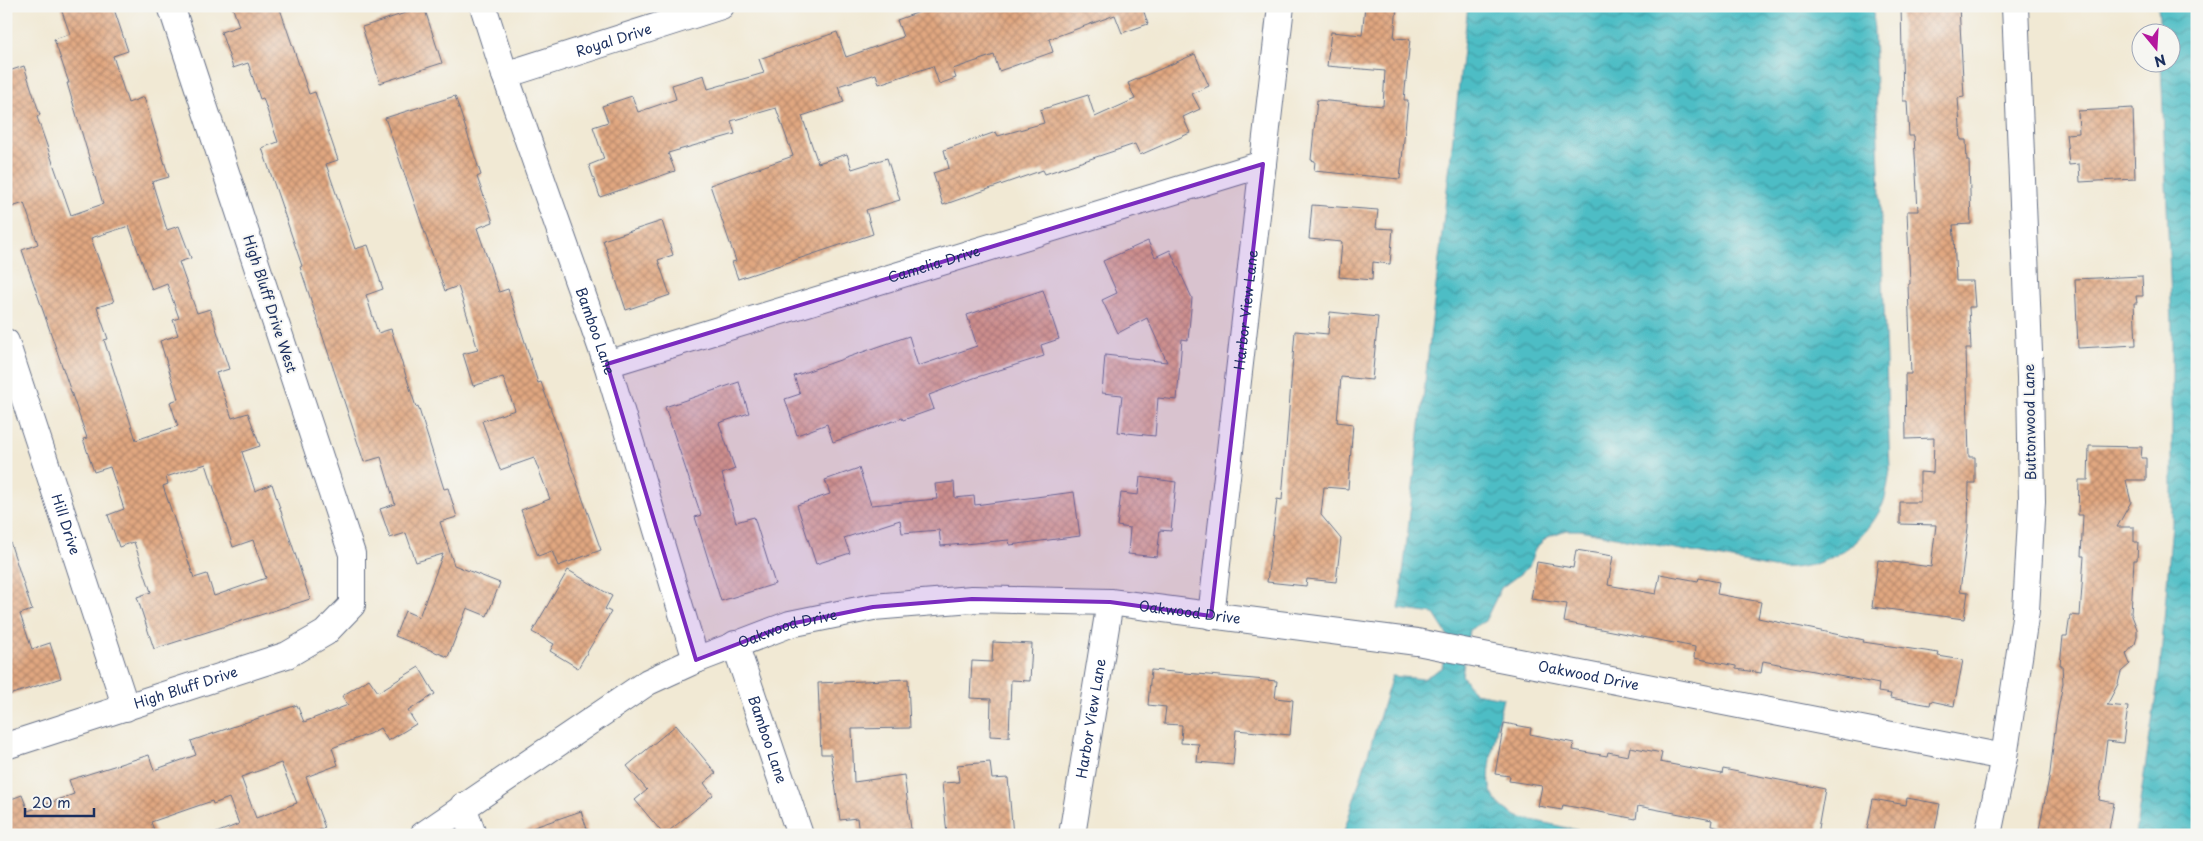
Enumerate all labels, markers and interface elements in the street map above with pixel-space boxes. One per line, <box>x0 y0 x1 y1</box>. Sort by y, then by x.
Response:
street label: Royal Drive <box>573 18 654 62</box>
north arrow <box>2130 22 2180 72</box>
text: N <box>2152 49 2169 73</box>
street label: High Bluff Drive West <box>238 232 303 376</box>
street label: Camelia Drive <box>885 240 983 288</box>
street label: Harbor View Lane <box>1228 248 1263 371</box>
street label: Bamboo Lane <box>571 284 621 377</box>
street label: Buttonwood Lane <box>2018 363 2041 480</box>
street label: Hill Drive <box>47 491 86 557</box>
street label: Oakwood Drive <box>1138 595 1242 629</box>
street label: Oakwood Drive <box>735 604 839 653</box>
street label: Oakwood Drive <box>1536 655 1641 695</box>
street label: Harbor View Lane <box>1070 657 1111 780</box>
street label: High Bluff Drive <box>131 661 240 714</box>
street label: Bamboo Lane <box>743 693 793 786</box>
scale bar <box>25 786 94 818</box>
text: 20 m <box>32 790 71 813</box>

